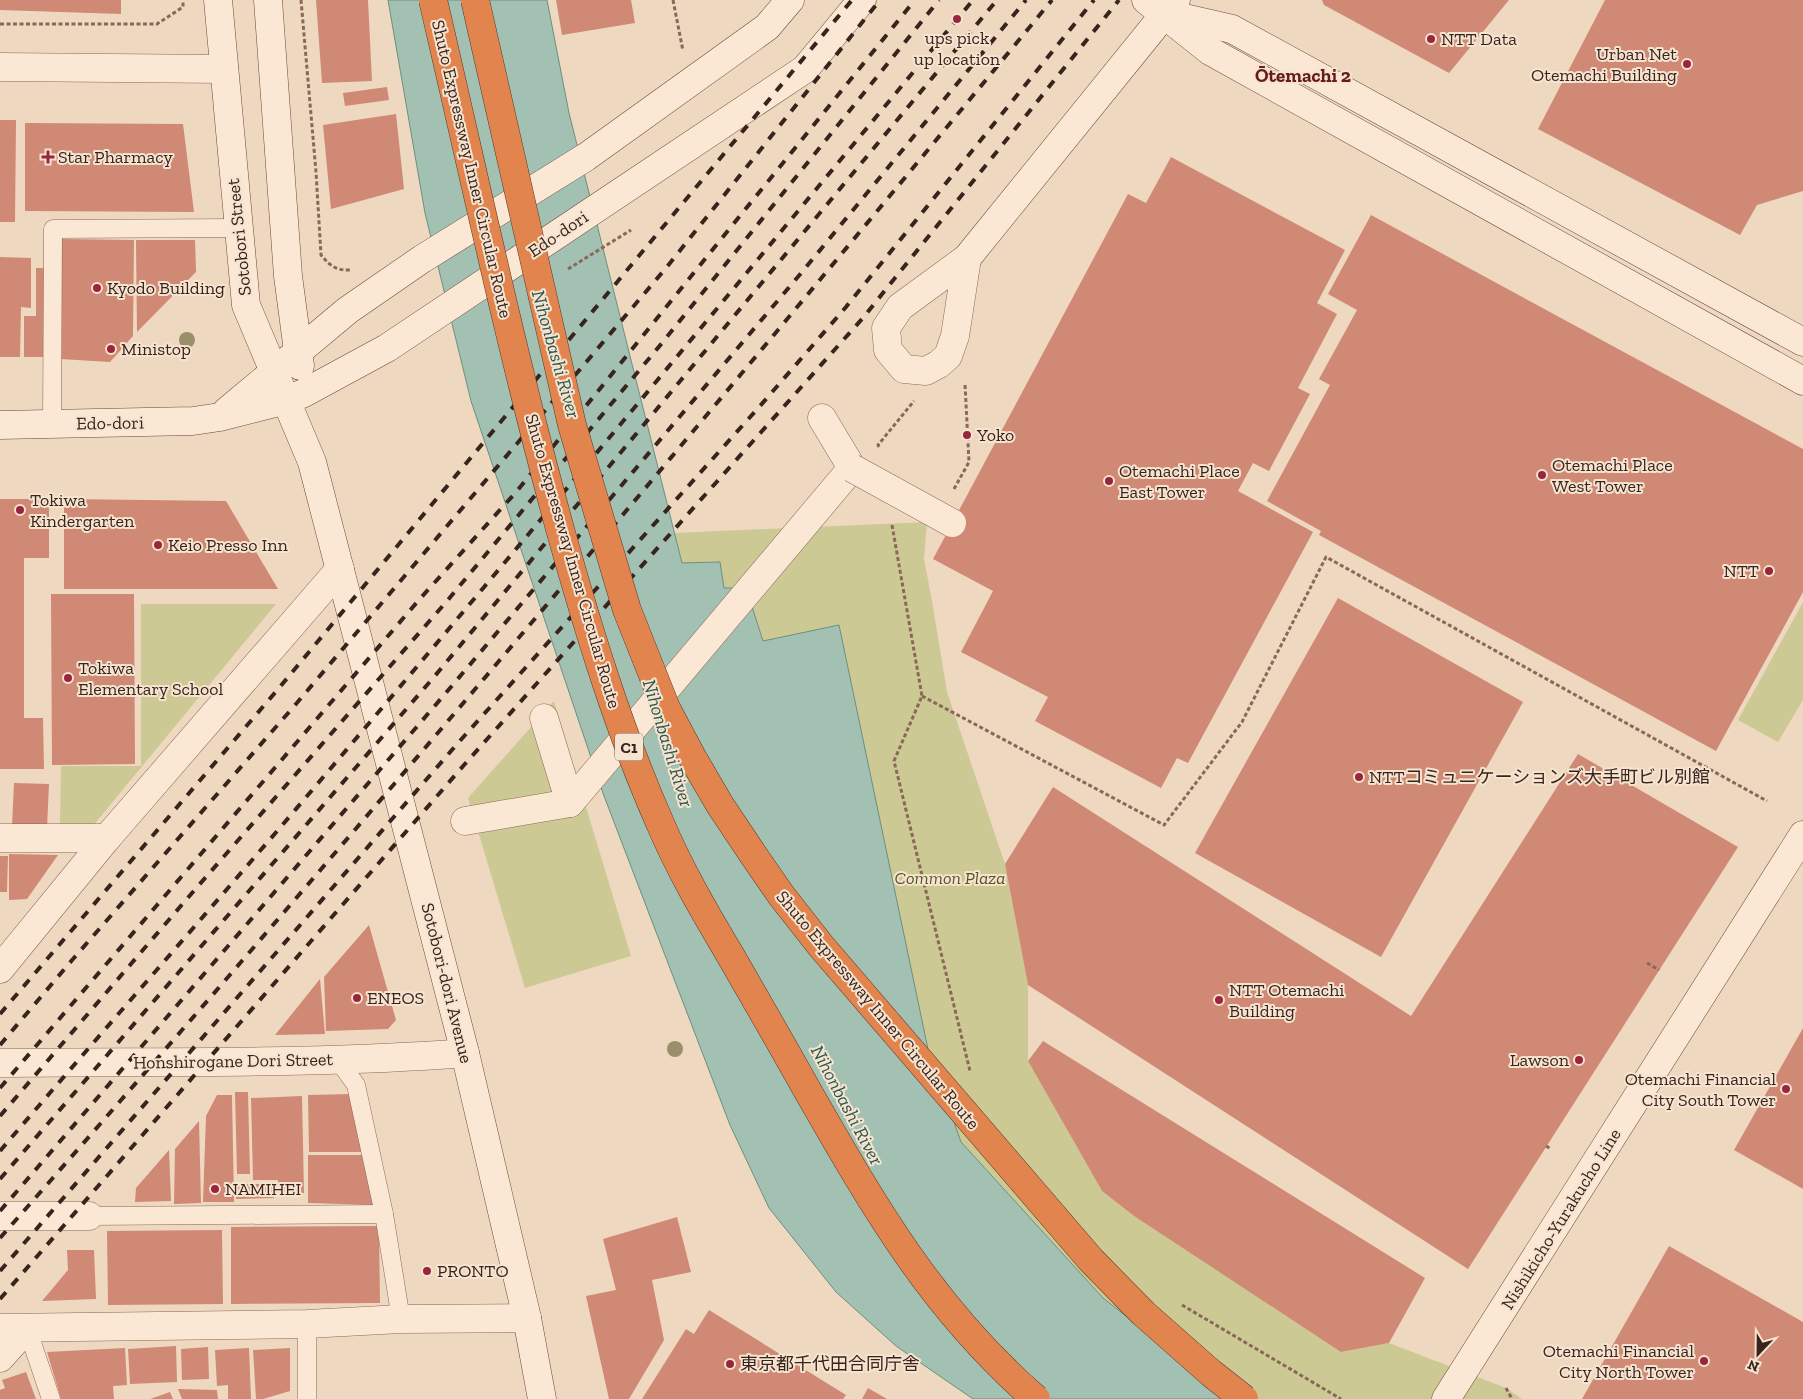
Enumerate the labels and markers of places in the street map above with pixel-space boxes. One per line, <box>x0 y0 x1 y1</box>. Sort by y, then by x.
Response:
marker: ups pick up location <box>951 13 963 25</box>
place label: ups pick up location <box>914 27 1001 70</box>
place label: NTT Data <box>1441 28 1517 50</box>
marker: NTT Data <box>1425 33 1437 45</box>
place label: Urban Net Otemachi Building <box>1531 43 1677 86</box>
marker: Urban Net Otemachi Building <box>1681 58 1693 70</box>
place label: Star Pharmacy <box>58 146 174 168</box>
marker: Star Pharmacy <box>42 151 54 163</box>
place label: Kyodo Building <box>107 277 225 299</box>
marker: Kyodo Building <box>91 282 103 294</box>
place label: Ministop <box>121 338 191 360</box>
marker: Ministop <box>105 343 117 355</box>
place label: Yoko <box>976 424 1014 446</box>
marker: Yoko <box>961 429 973 441</box>
place label: Otemachi Place West Tower <box>1552 454 1673 497</box>
place label: Otemachi Place East Tower <box>1119 460 1240 503</box>
marker: Otemachi Place West Tower <box>1536 469 1548 481</box>
marker: Otemachi Place East Tower <box>1103 475 1115 487</box>
place label: Tokiwa Kindergarten <box>30 489 135 532</box>
marker: Tokiwa Kindergarten <box>14 504 26 516</box>
place label: Keio Presso Inn <box>168 534 289 556</box>
marker: Keio Presso Inn <box>152 539 164 551</box>
place label: NTT <box>1723 560 1759 582</box>
marker: NTT <box>1763 565 1775 577</box>
place label: Tokiwa Elementary School <box>78 657 223 700</box>
marker: Tokiwa Elementary School <box>62 672 74 684</box>
place label: NTTコミュニケーションズ大手町ビル別館 <box>1369 766 1710 788</box>
marker: NTTコミュニケーションズ大手町ビル別館 <box>1353 771 1365 783</box>
place label: NTT Otemachi Building <box>1229 979 1344 1022</box>
place label: ENEOS <box>367 987 424 1009</box>
marker: ENEOS <box>351 992 363 1004</box>
marker: NTT Otemachi Building <box>1213 994 1225 1006</box>
place label: Lawson <box>1510 1049 1570 1071</box>
marker: Lawson <box>1573 1054 1585 1066</box>
place label: Otemachi Financial City South Tower <box>1625 1068 1776 1111</box>
marker: Otemachi Financial City South Tower <box>1780 1083 1792 1095</box>
place label: NAMIHEI <box>225 1178 301 1200</box>
marker: NAMIHEI <box>209 1183 221 1195</box>
place label: PRONTO <box>437 1260 509 1282</box>
marker: PRONTO <box>421 1265 433 1277</box>
place label: Otemachi Financial City North Tower <box>1543 1340 1694 1383</box>
place label: 東京都千代田合同庁舎 <box>740 1353 920 1375</box>
marker: Otemachi Financial City North Tower <box>1698 1355 1710 1367</box>
marker: 東京都千代田合同庁舎 <box>724 1358 736 1370</box>

